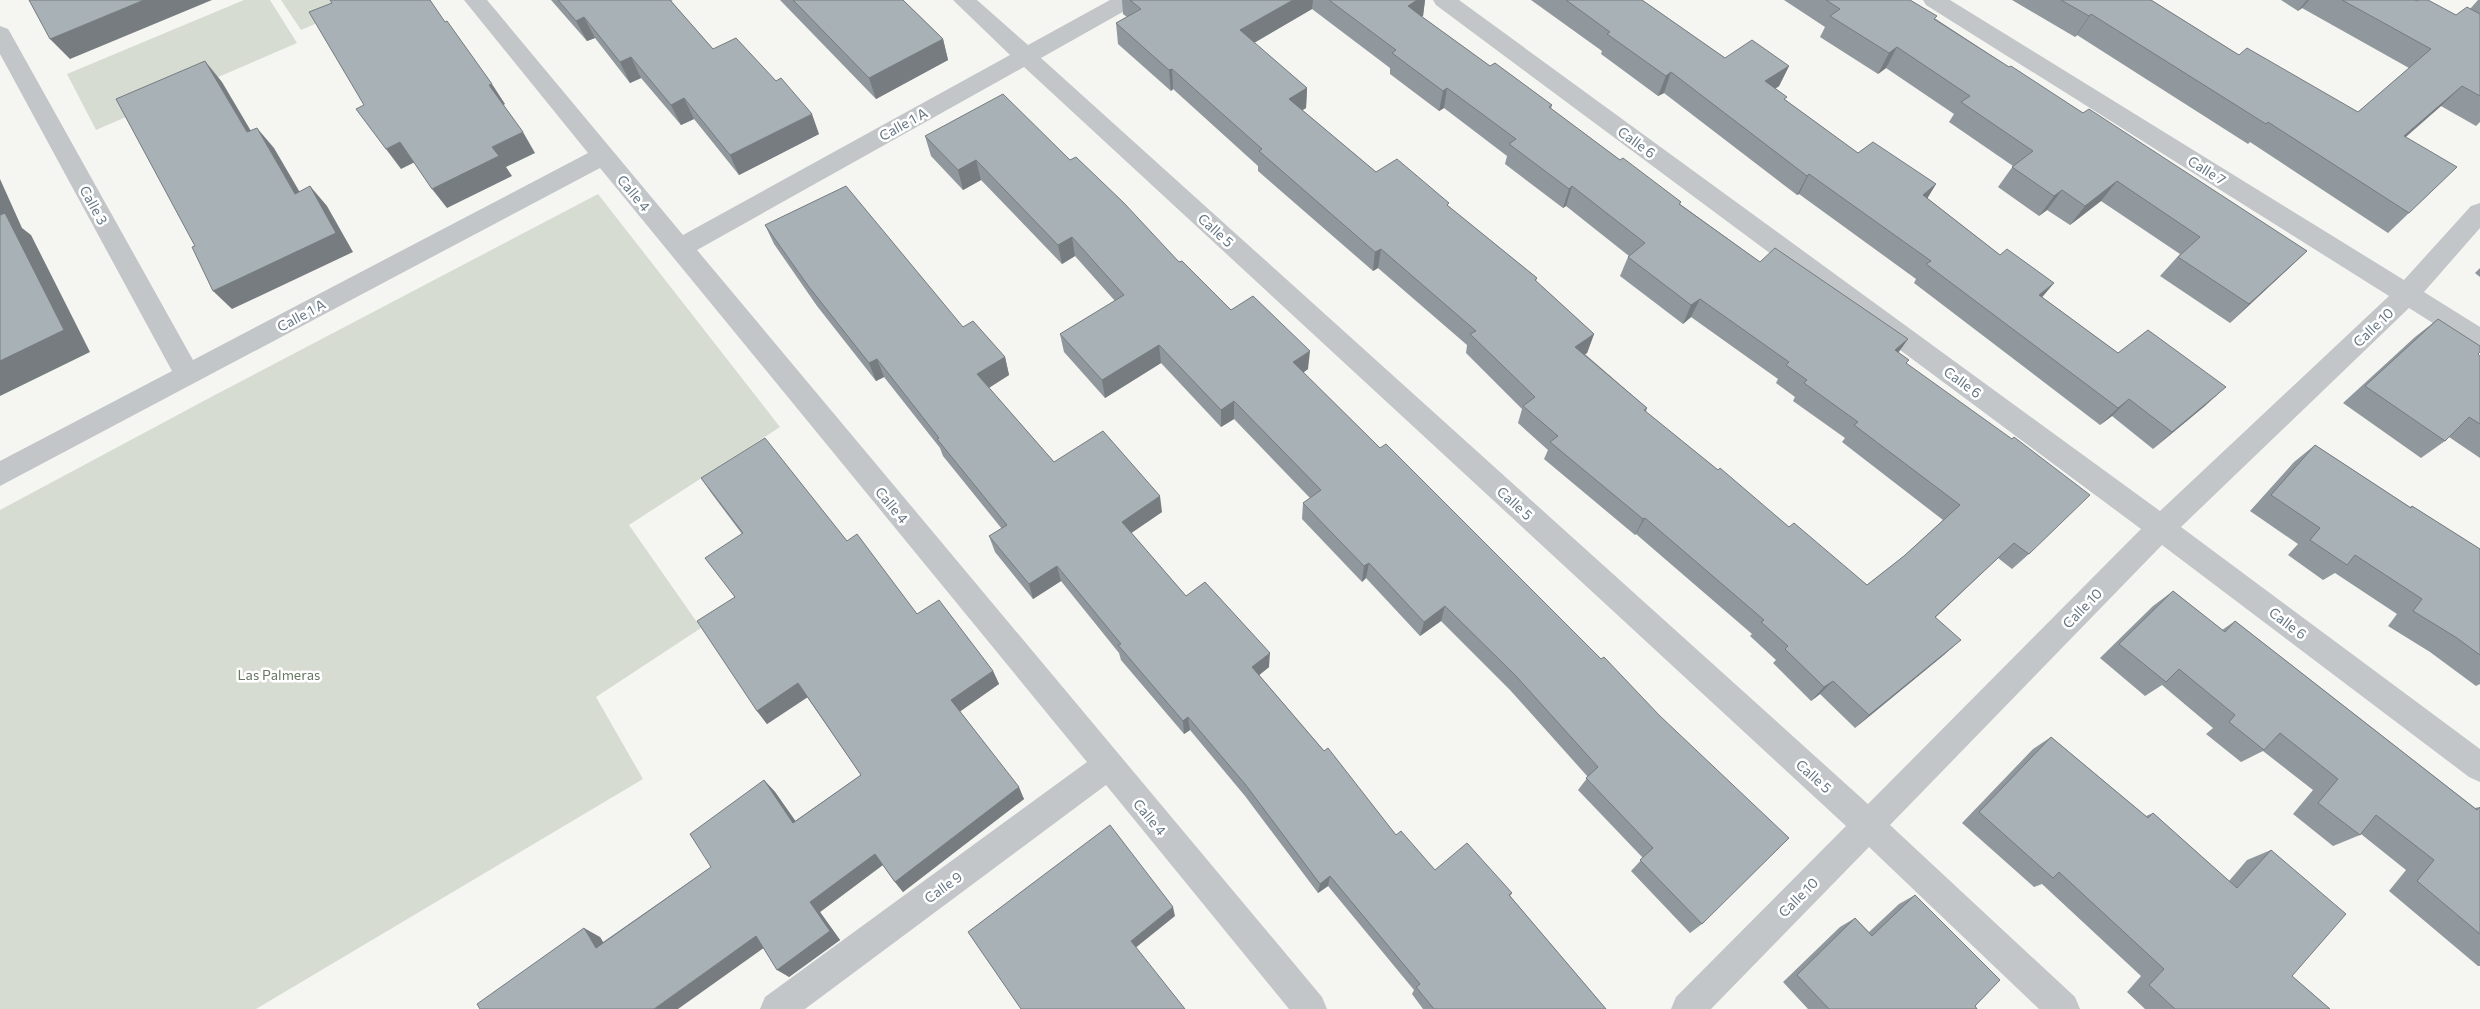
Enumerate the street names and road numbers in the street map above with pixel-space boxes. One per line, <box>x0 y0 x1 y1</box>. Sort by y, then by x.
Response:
street label: Calle 1 A <box>876 104 930 144</box>
street label: Calle 6 <box>1615 123 1659 161</box>
street label: Calle 7 <box>2185 152 2229 188</box>
street label: Calle 4 <box>614 171 655 215</box>
street label: Calle 3 <box>76 182 112 228</box>
street label: Calle 5 <box>1195 210 1237 250</box>
street label: Calle 1 A <box>274 295 328 335</box>
street label: Calle 10 <box>2349 304 2397 350</box>
street label: Calle 6 <box>1941 363 1985 401</box>
street label: Calle 4 <box>872 483 913 527</box>
street label: Calle 5 <box>1494 483 1536 523</box>
street label: Calle 10 <box>2059 584 2105 632</box>
street label: Calle 6 <box>2266 603 2310 643</box>
street label: Calle 5 <box>1793 756 1835 796</box>
street label: Calle 4 <box>1130 795 1171 839</box>
street label: Calle 9 <box>921 868 965 906</box>
street label: Calle 10 <box>1775 874 1821 920</box>

